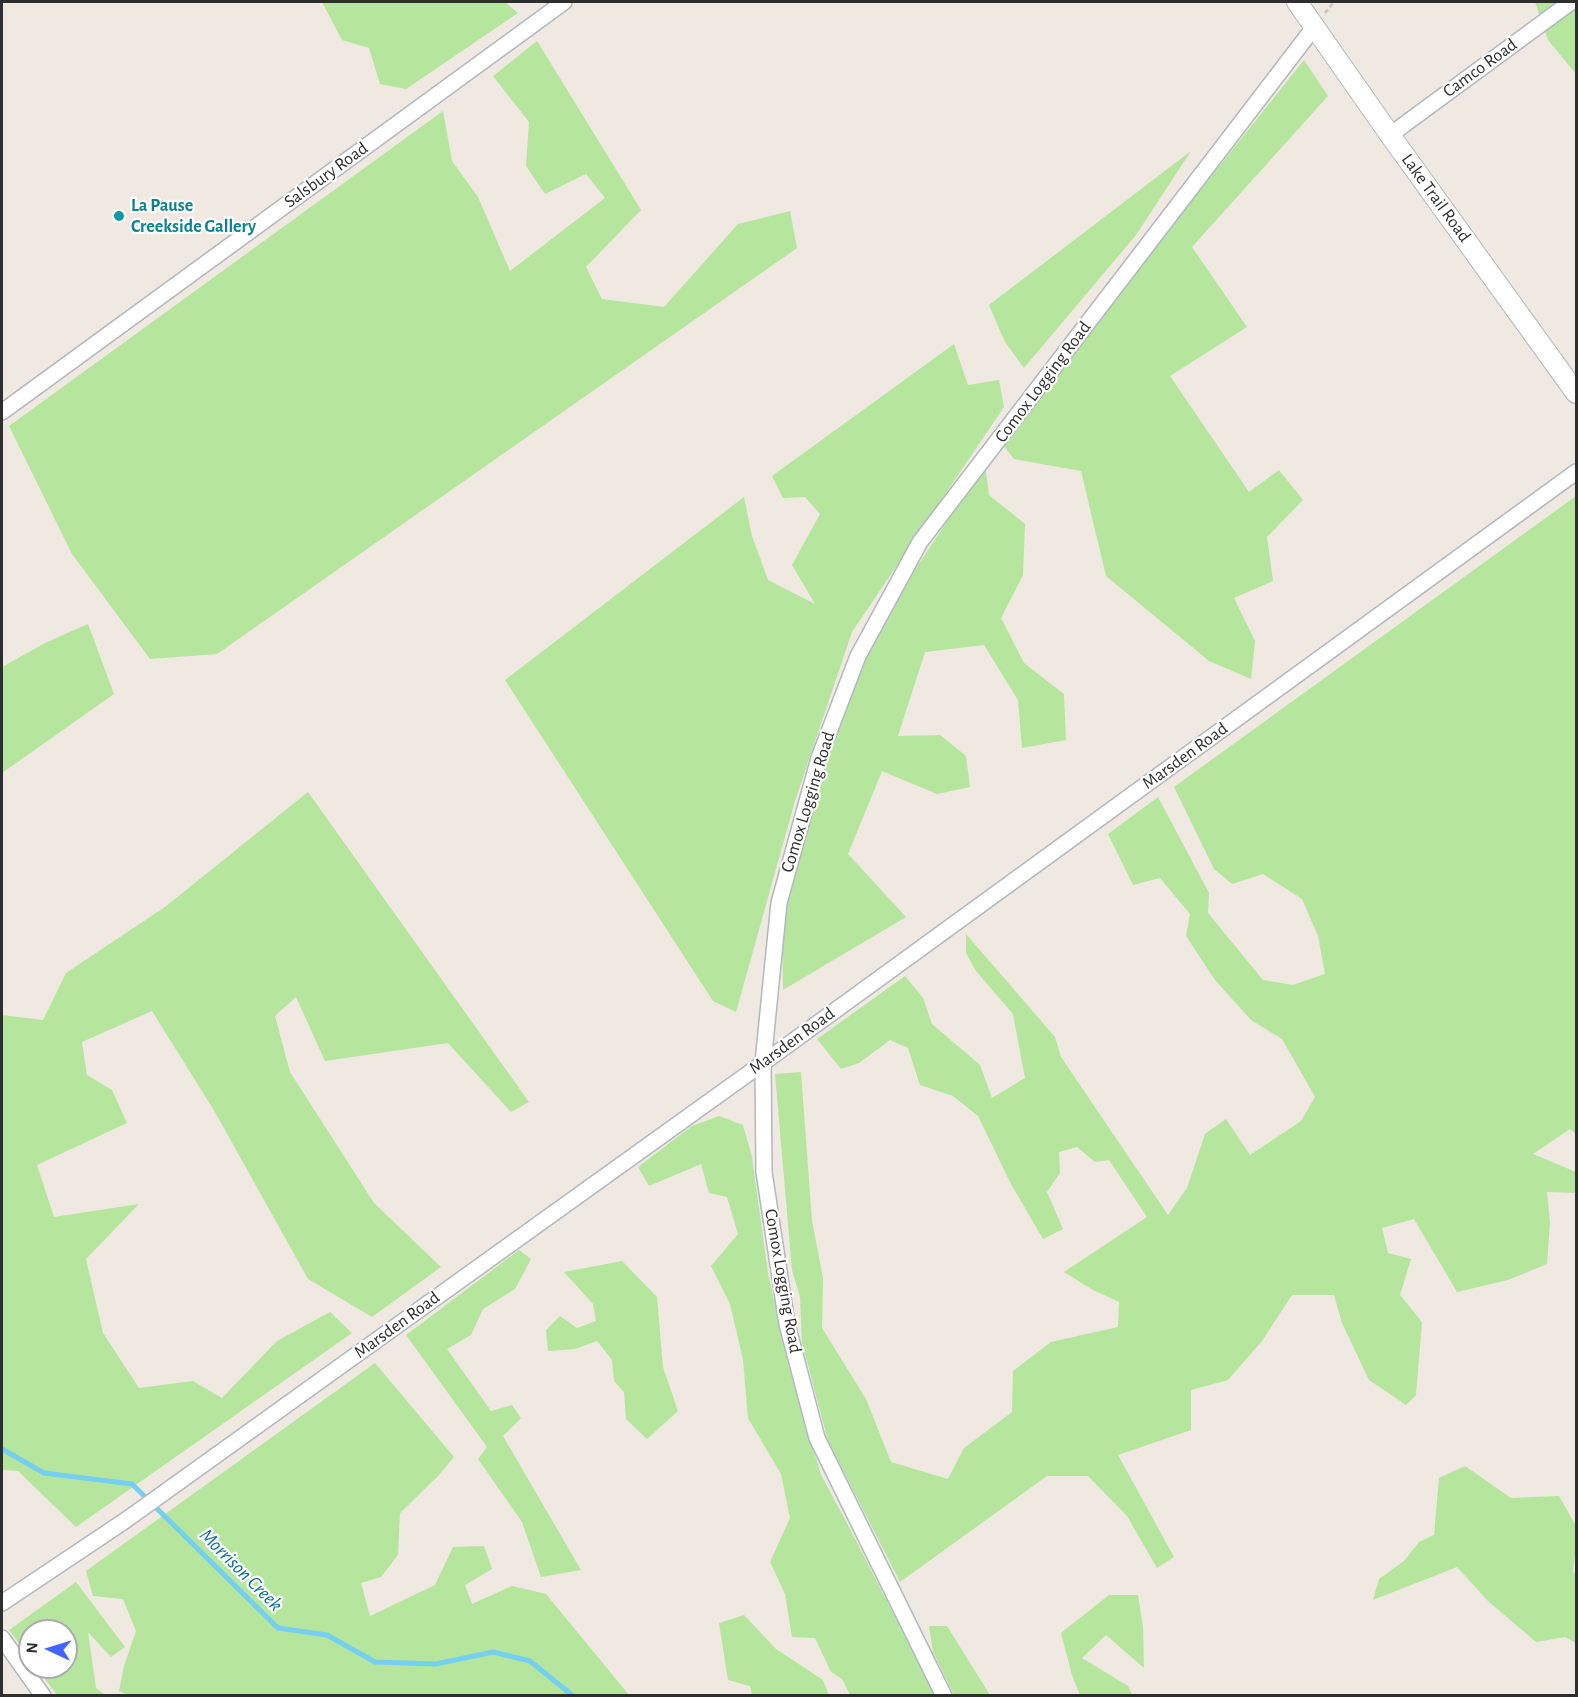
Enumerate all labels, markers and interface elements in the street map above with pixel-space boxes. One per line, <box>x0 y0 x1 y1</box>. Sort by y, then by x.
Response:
street label: Camco Road <box>1439 34 1521 102</box>
street label: Salsbury Road <box>280 137 372 213</box>
street label: Lake Trail Road <box>1397 150 1475 246</box>
place label: La Pause Creekside Gallery <box>131 195 256 238</box>
marker: La Pause Creekside Gallery <box>112 209 126 223</box>
street label: Comox Logging Road <box>990 317 1096 447</box>
street label: Marsden Road <box>1138 718 1232 794</box>
street label: Comox Logging Road <box>776 729 840 875</box>
street label: Marsden Road <box>745 1003 839 1079</box>
street label: Comox Logging Road <box>760 1207 806 1355</box>
street label: Marsden Road <box>350 1287 444 1363</box>
water label: Morrison Creek <box>195 1524 287 1616</box>
north arrow <box>18 1619 78 1679</box>
text: N <box>24 1642 40 1654</box>

